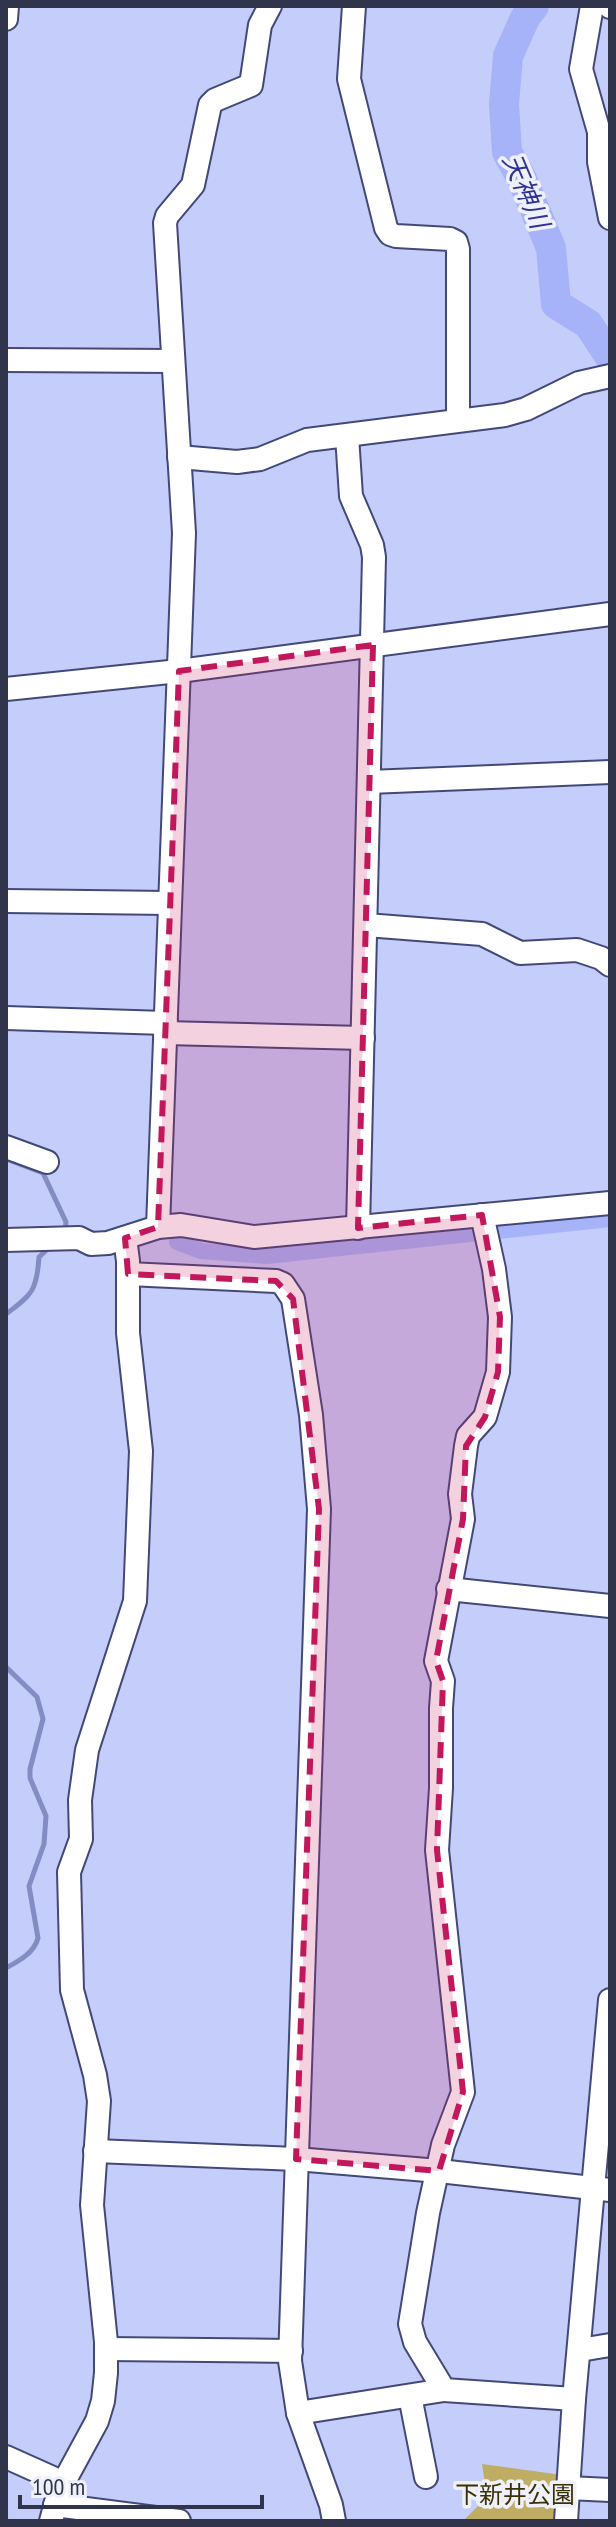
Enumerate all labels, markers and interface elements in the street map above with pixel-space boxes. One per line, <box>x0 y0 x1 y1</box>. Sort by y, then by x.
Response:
water label: 天神川 <box>496 148 558 236</box>
scale bar <box>20 2459 262 2509</box>
text: 100 m <box>32 2471 85 2502</box>
park label: 下新井公園 <box>455 2479 575 2510</box>

